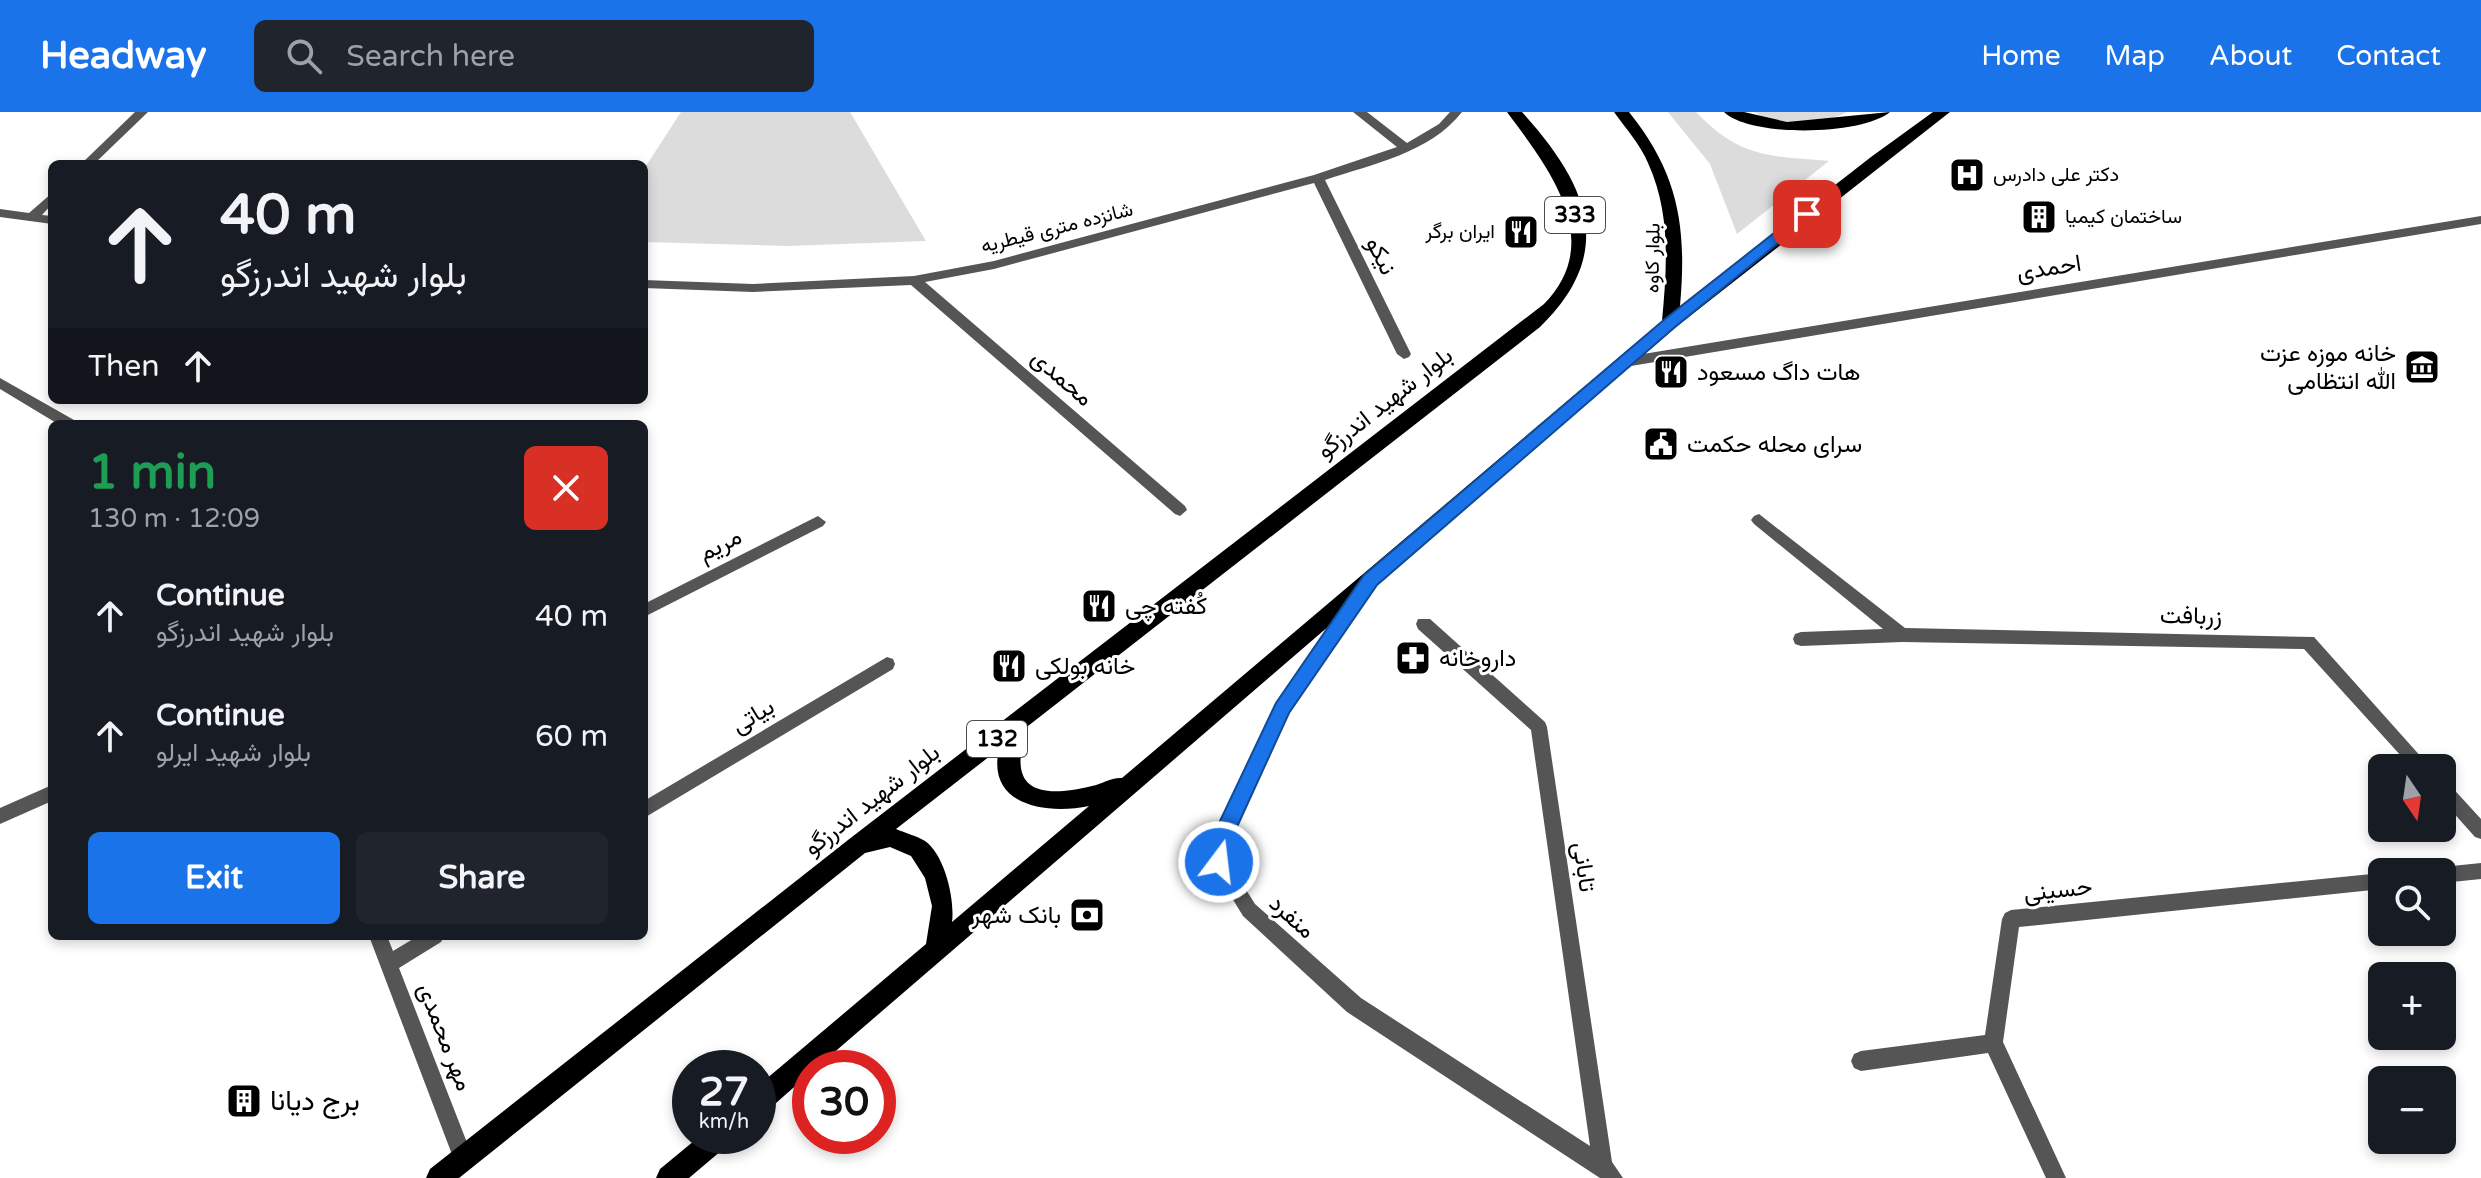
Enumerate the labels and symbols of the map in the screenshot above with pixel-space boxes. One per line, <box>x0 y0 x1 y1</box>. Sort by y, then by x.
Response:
hospital icon: دکتر علی دادرس <box>1948 156 1986 194</box>
place label: دکتر علی دادرس <box>1993 163 2119 187</box>
pin <box>1773 180 1841 248</box>
street label: شانزده متری قیطریه <box>978 197 1136 259</box>
road number: 333 <box>1545 197 1605 233</box>
building icon: ساختمان کیمیا <box>2020 198 2058 236</box>
place label: ساختمان کیمیا <box>2065 205 2182 229</box>
restaurant icon: ایران برگر <box>1502 213 1540 251</box>
place label: ایران برگر <box>1424 220 1495 244</box>
street label: بلوار کاوه <box>1640 223 1666 293</box>
street label: نیکو <box>1360 232 1402 280</box>
street label: احمدی <box>2015 249 2083 287</box>
place label: خانه موزه عزت الله انتظامی <box>2260 339 2396 396</box>
street label: بلوار شهید اندرزگو <box>1311 341 1459 465</box>
street label: محمدی <box>1025 343 1099 413</box>
museum icon: خانه موزه عزت الله انتظامی <box>2403 348 2441 386</box>
restaurant icon: هات داگ مسعود <box>1652 353 1690 391</box>
place label: هات داگ مسعود <box>1697 358 1860 387</box>
public building icon: سرای محله حکمت <box>1642 425 1680 463</box>
place label: سرای محله حکمت <box>1687 430 1862 459</box>
street label: مریم <box>693 522 747 569</box>
restaurant icon: کُفته چی <box>1080 587 1118 625</box>
place label: کُفته چی <box>1125 592 1207 622</box>
street label: زربافت <box>2160 601 2222 631</box>
pharmacy icon: داروخانه <box>1394 639 1432 677</box>
place label: داروخانه <box>1439 644 1516 673</box>
restaurant icon: خانه بولکی <box>990 647 1028 685</box>
place label: خانه بولکی <box>1035 652 1135 681</box>
street label: بیاتی <box>726 692 780 740</box>
road number: 132 <box>967 721 1027 757</box>
street label: بلوار شهید اندرزگو <box>798 738 946 862</box>
north arrow <box>2368 754 2456 842</box>
position arrow <box>1177 820 1261 904</box>
street label: تابانی <box>1566 840 1602 894</box>
street label: حسینی <box>2022 872 2094 908</box>
street label: منفرد <box>1263 889 1321 945</box>
bank icon: بانک شهر <box>1068 896 1106 934</box>
place label: بانک شهر <box>971 901 1061 930</box>
street label: مهر محمدی <box>411 979 479 1095</box>
speed limit sign: 30 <box>792 1050 896 1154</box>
building icon: برج دیانا <box>225 1082 263 1120</box>
place label: برج دیانا <box>270 1084 360 1119</box>

